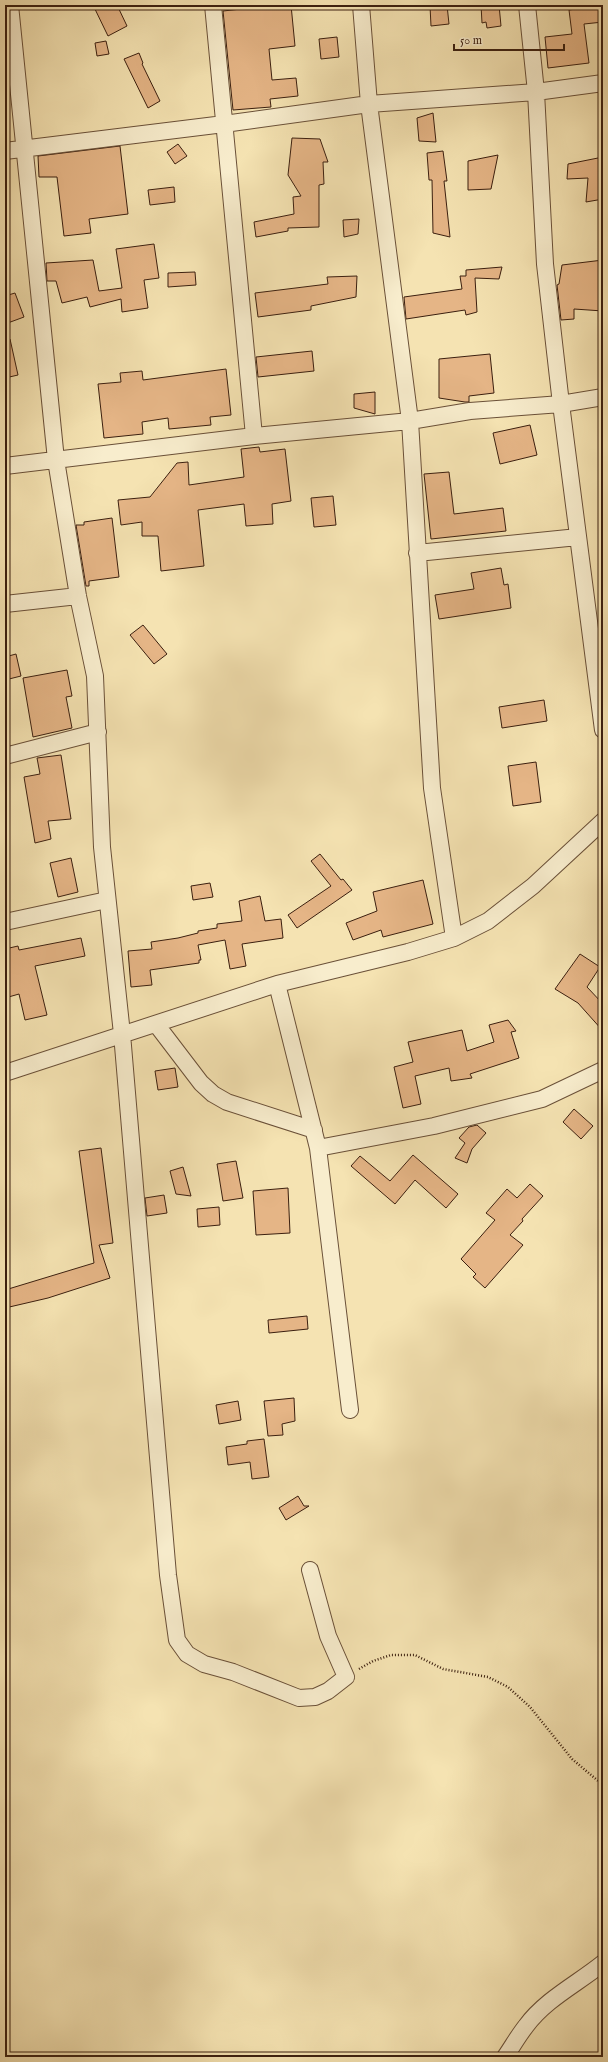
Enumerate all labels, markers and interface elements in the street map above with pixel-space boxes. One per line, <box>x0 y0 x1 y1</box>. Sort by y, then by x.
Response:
scale bar <box>454 26 564 52</box>
text: 50 m <box>460 33 482 48</box>

